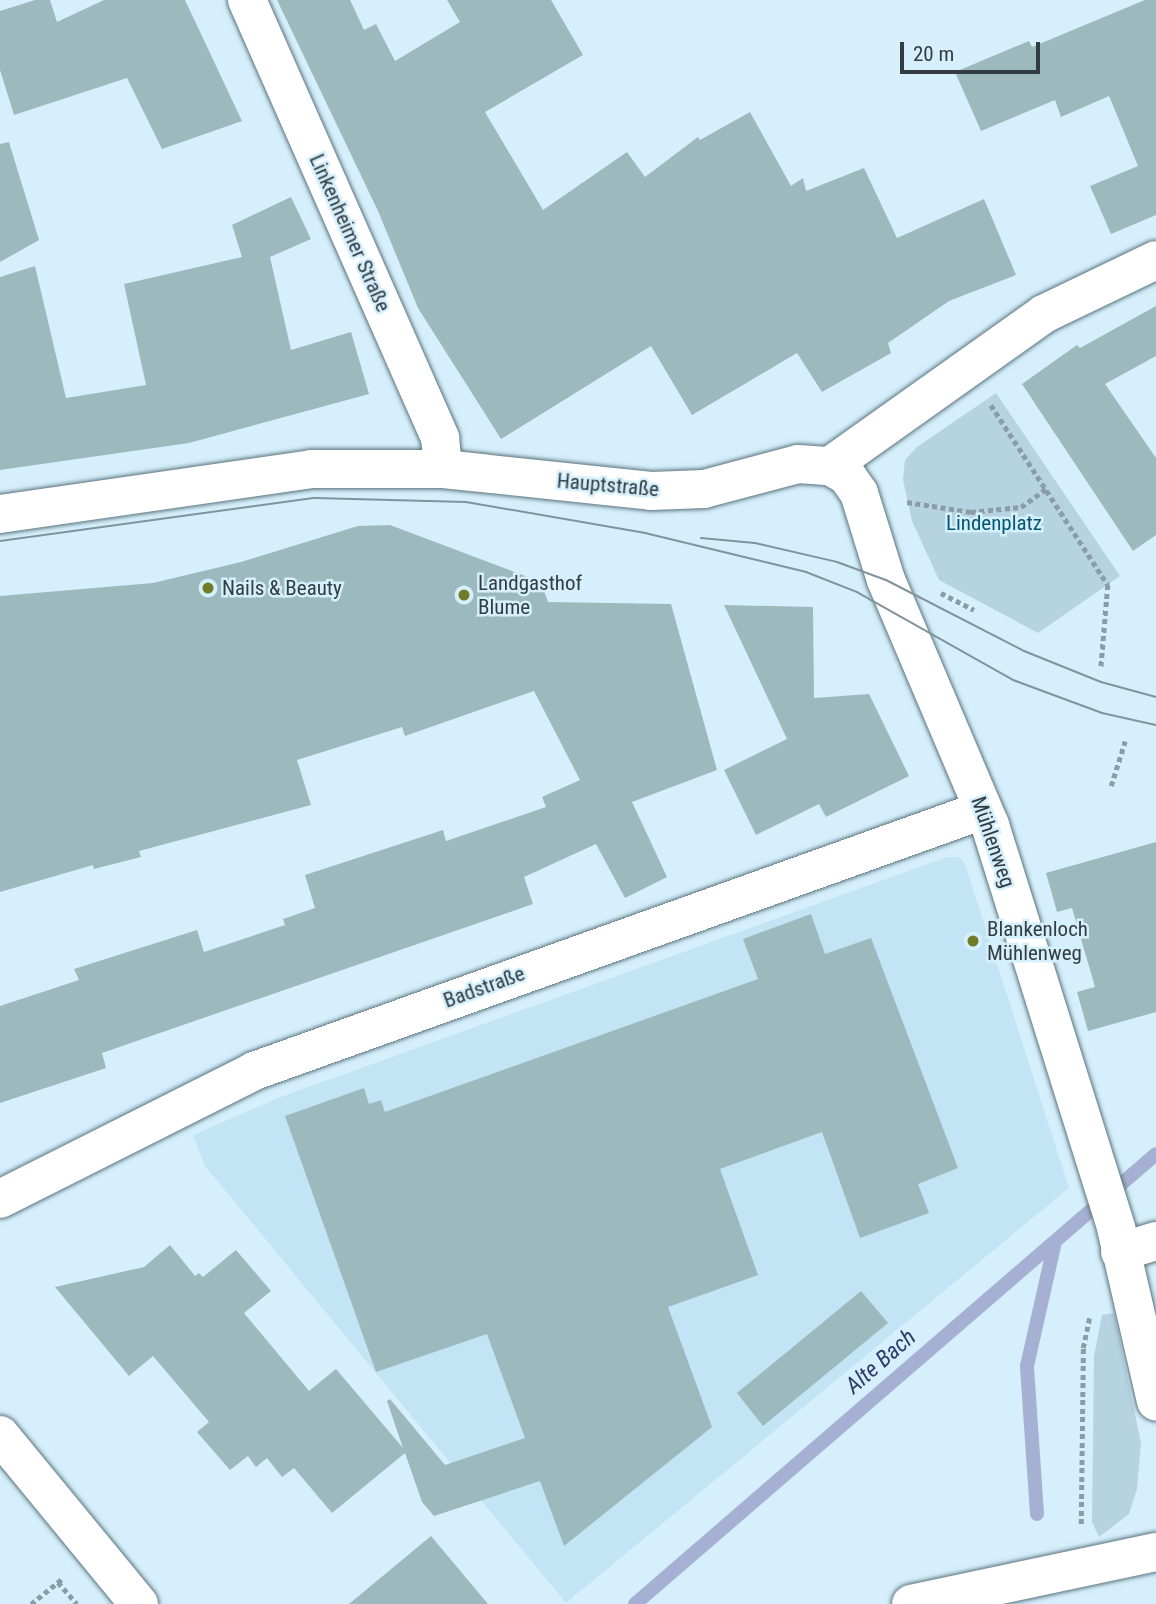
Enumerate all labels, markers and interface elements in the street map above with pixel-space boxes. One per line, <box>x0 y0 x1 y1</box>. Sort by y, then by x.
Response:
scale bar <box>904 28 1044 72</box>
text: 20 m <box>913 42 954 66</box>
street label: Linkenheimer Straße <box>304 150 396 316</box>
street label: Hauptstraße <box>556 468 660 502</box>
park label: Lindenplatz <box>946 510 1042 536</box>
place label: Landgasthof Blume <box>478 570 582 620</box>
place label: Nails & Beauty <box>222 575 342 601</box>
marker: Nails & Beauty <box>200 580 216 596</box>
marker: Landgasthof Blume <box>456 587 472 603</box>
street label: Mühlenweg <box>966 793 1020 891</box>
place label: Blankenloch Mühlenweg <box>987 916 1088 966</box>
marker: Blankenloch Mühlenweg <box>965 933 981 949</box>
street label: Badstraße <box>440 961 528 1013</box>
water label: Alte Bach <box>840 1324 922 1400</box>

